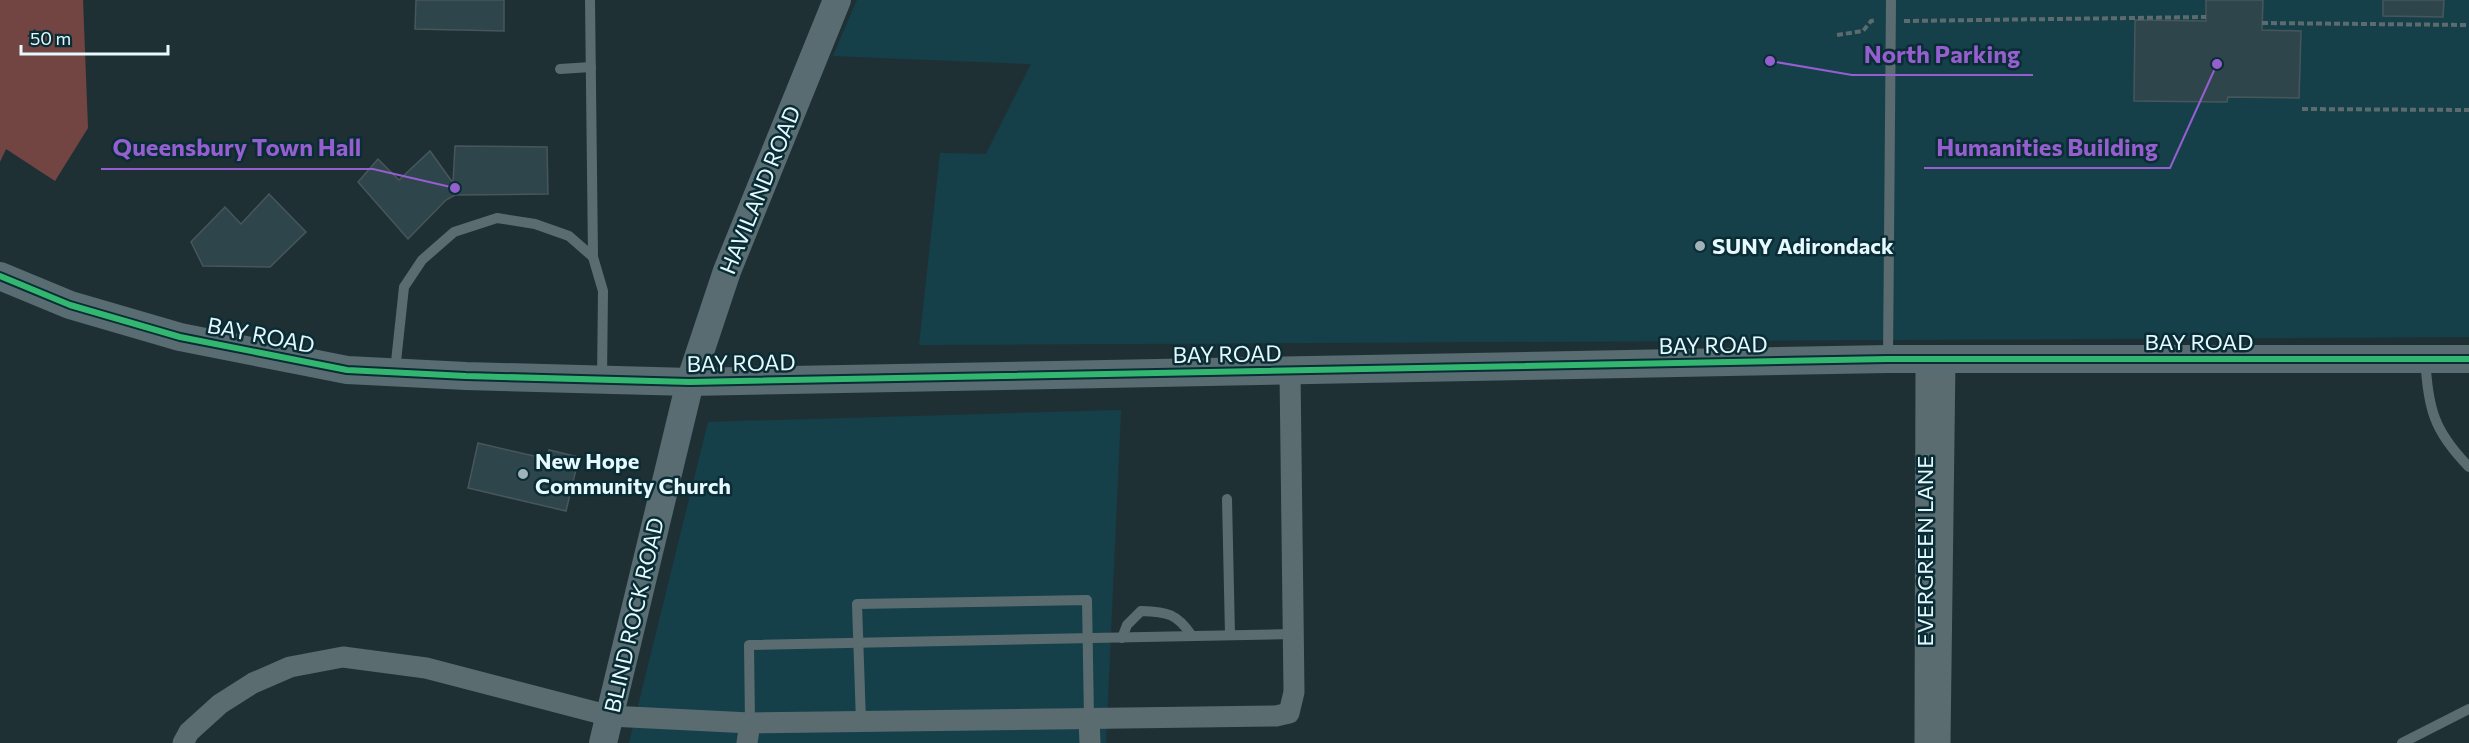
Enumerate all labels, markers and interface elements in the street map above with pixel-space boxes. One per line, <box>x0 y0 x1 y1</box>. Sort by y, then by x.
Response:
scale bar <box>21 18 168 56</box>
text: 50 m <box>30 27 71 49</box>
callout: North Parking <box>1852 33 2033 75</box>
text: North Parking <box>1864 39 2020 68</box>
street label: HAVILAND ROAD <box>713 102 806 278</box>
callout: Humanities Building <box>1924 126 2170 168</box>
callout: Queensbury Town Hall <box>101 127 373 169</box>
text: Queensbury Town Hall <box>113 132 361 161</box>
text: Humanities Building <box>1936 132 2158 161</box>
place label: SUNY Adirondack <box>1712 232 1894 259</box>
marker: SUNY Adirondack <box>1693 239 1707 253</box>
street label: BAY ROAD <box>205 311 317 358</box>
street label: BAY ROAD <box>2144 328 2254 355</box>
street label: BAY ROAD <box>1658 330 1768 359</box>
street label: BAY ROAD <box>1172 339 1282 368</box>
street label: BAY ROAD <box>686 348 796 377</box>
place label: New Hope Community Church <box>535 447 731 499</box>
street label: EVERGREEN LANE <box>1911 456 1938 646</box>
marker: New Hope Community Church <box>516 467 530 481</box>
street label: BLIND ROCK ROAD <box>598 515 669 715</box>

